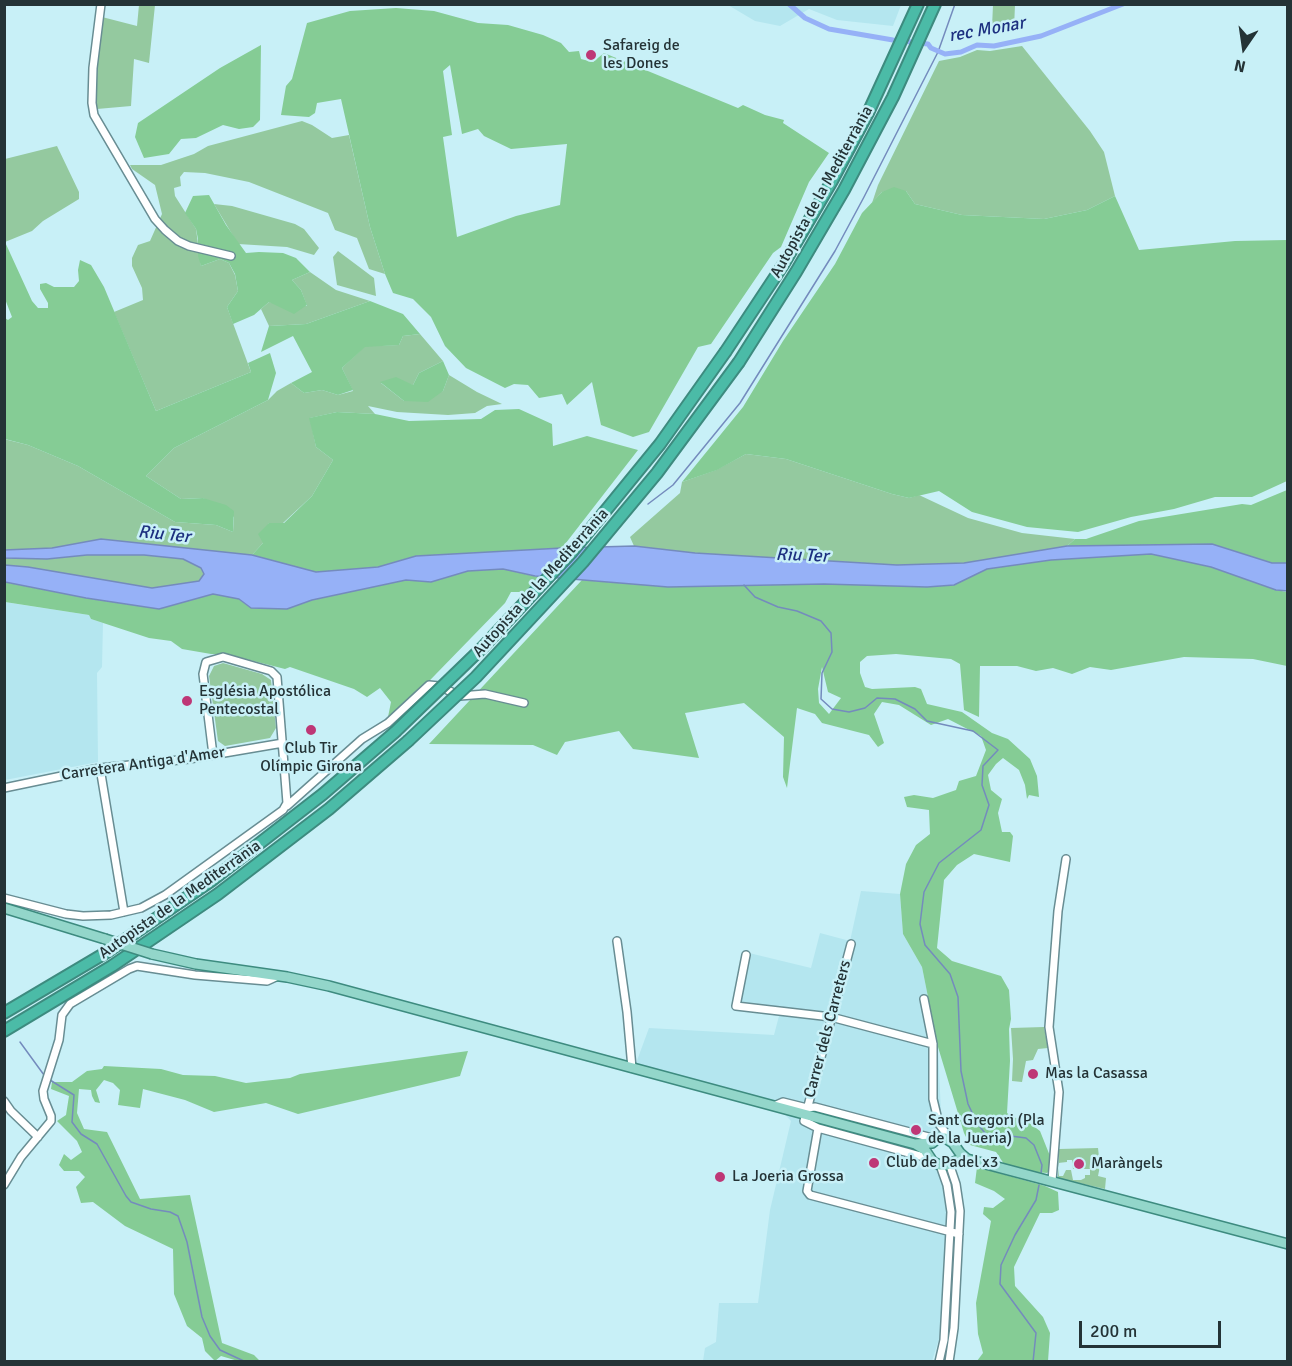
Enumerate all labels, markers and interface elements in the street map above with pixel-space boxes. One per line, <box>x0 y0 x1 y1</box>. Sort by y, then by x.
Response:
water label: rec Monar <box>947 13 1027 47</box>
north arrow <box>1214 18 1274 78</box>
place label: Safareig de les Dones <box>603 36 680 74</box>
marker: Safareig de les Dones <box>584 48 598 62</box>
text: N <box>1232 55 1248 77</box>
street label: Autopista de la Mediterrània <box>767 103 877 281</box>
street label: Autopista de la Mediterrània <box>469 505 613 661</box>
water label: Riu Ter <box>137 522 191 548</box>
water label: Riu Ter <box>775 544 829 568</box>
place label: Església Apostólica Pentecostal <box>199 682 331 720</box>
marker: Església Apostólica Pentecostal <box>180 694 194 708</box>
marker: Club Tir Olímpic Girona <box>304 723 318 737</box>
place label: Club Tir Olímpic Girona <box>260 739 362 777</box>
street label: Carretera Antiga d'Amer <box>60 743 226 785</box>
street label: Autopista de la Mediterrània <box>95 837 265 963</box>
street label: Carrer dels Carreters <box>800 958 856 1100</box>
place label: Mas la Casassa <box>1045 1064 1148 1084</box>
marker: Mas la Casassa <box>1026 1067 1040 1081</box>
place label: Sant Gregori (Pla de la Jueria) <box>928 1111 1045 1149</box>
marker: Sant Gregori (Pla de la Jueria) <box>909 1123 923 1137</box>
place label: Club de Padel x3 <box>886 1153 998 1173</box>
place label: Maràngels <box>1091 1154 1163 1174</box>
marker: Club de Padel x3 <box>867 1156 881 1170</box>
marker: Maràngels <box>1072 1157 1086 1171</box>
place label: La Joeria Grossa <box>732 1167 844 1187</box>
marker: La Joeria Grossa <box>713 1170 727 1184</box>
scale bar <box>1082 1309 1224 1347</box>
text: 200 m <box>1090 1320 1137 1342</box>

